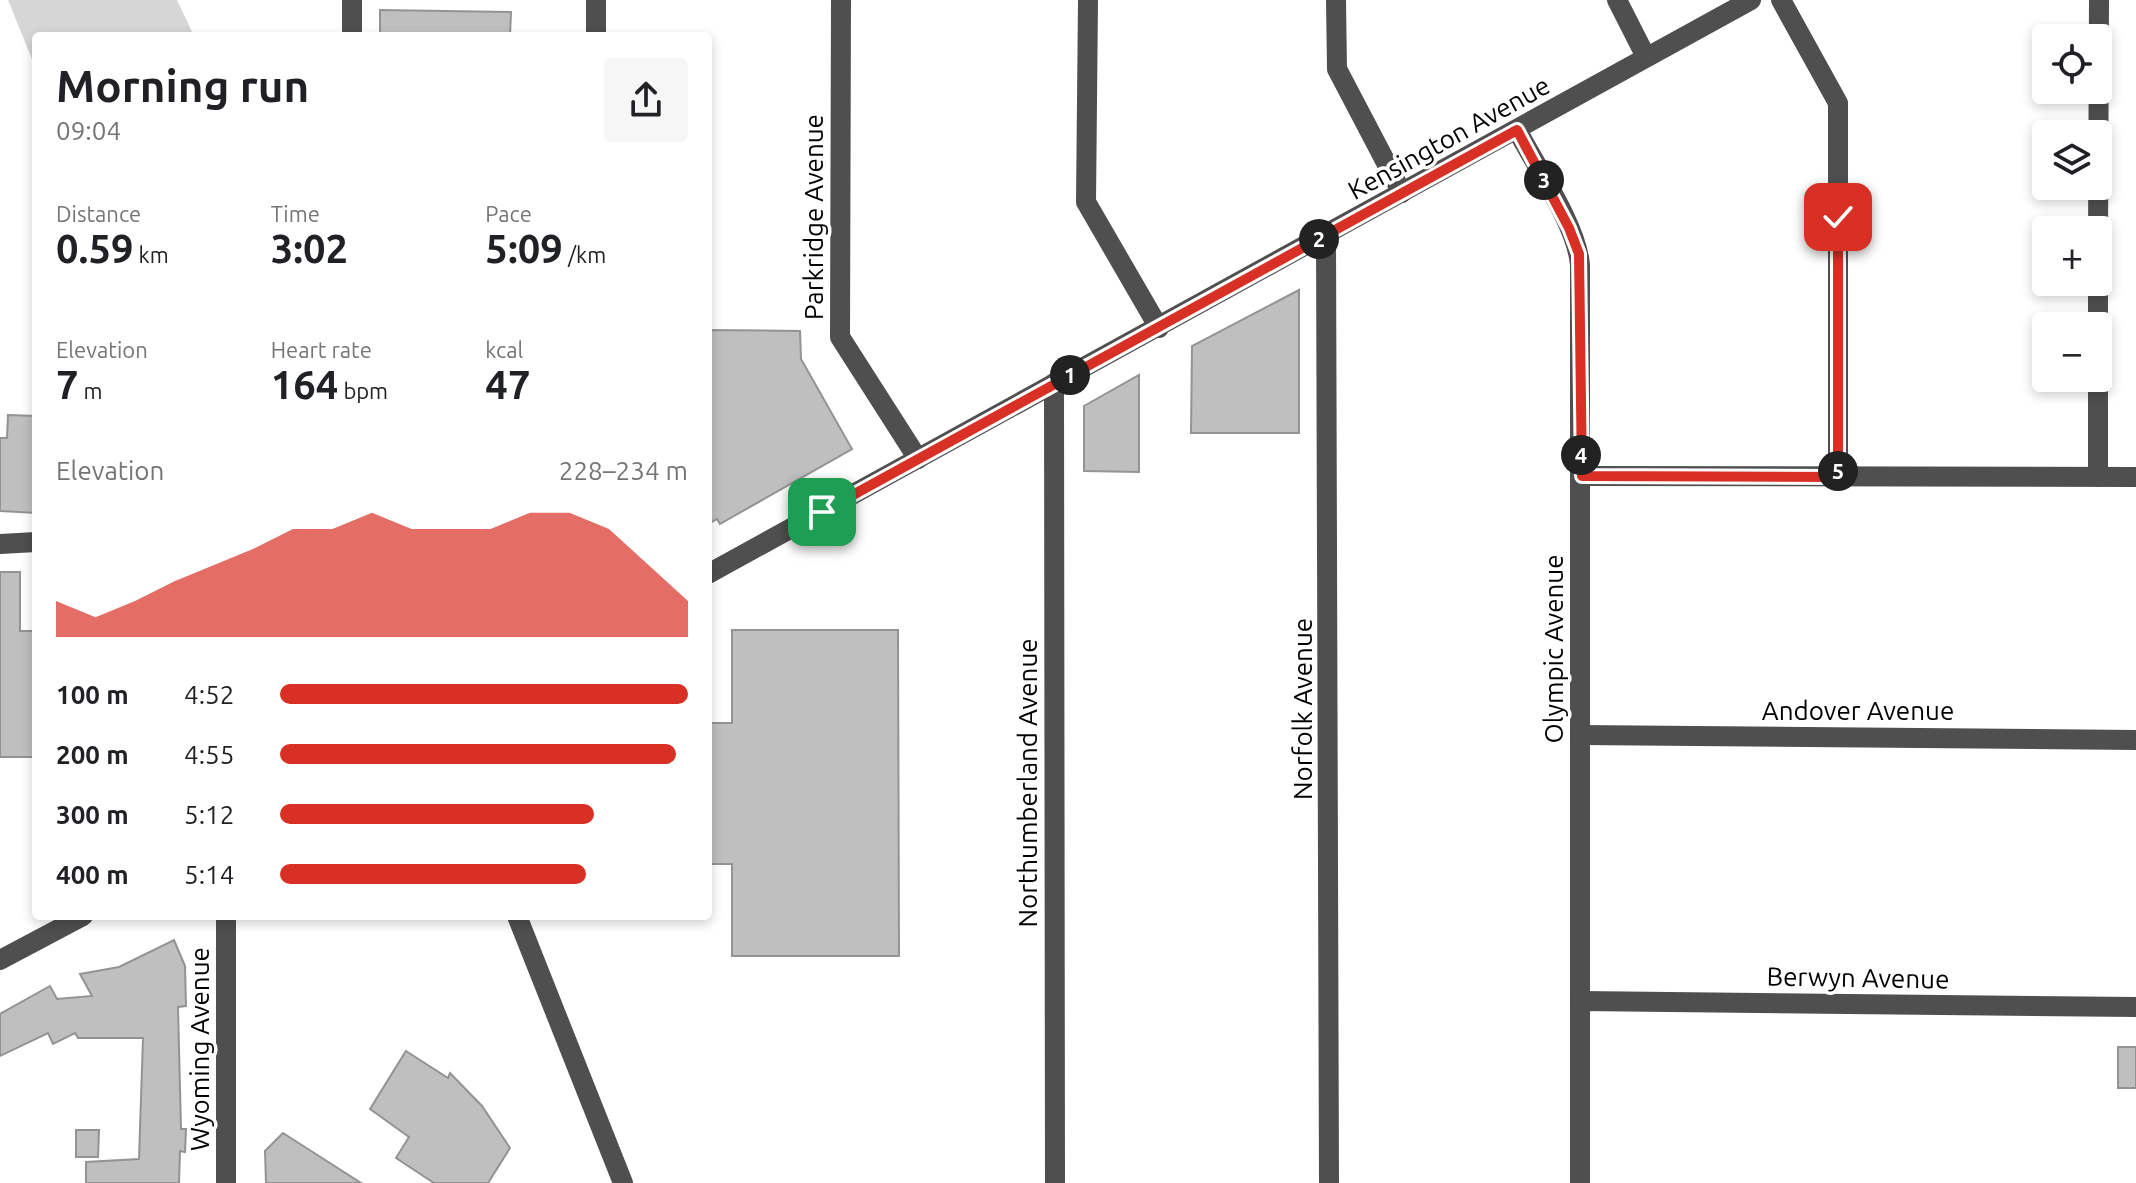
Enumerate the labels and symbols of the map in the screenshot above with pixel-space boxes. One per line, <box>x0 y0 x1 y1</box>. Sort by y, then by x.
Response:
street label: Kensington Avenue <box>1343 70 1555 205</box>
street label: Parkridge Avenue <box>799 114 828 320</box>
pin: 3 <box>1524 160 1564 200</box>
pin <box>1804 183 1872 251</box>
pin: 2 <box>1299 219 1339 259</box>
pin: 1 <box>1050 355 1090 395</box>
pin: 4 <box>1561 435 1601 475</box>
pin: 5 <box>1818 451 1858 491</box>
pin <box>788 478 856 546</box>
street label: Olympic Avenue <box>1539 554 1568 744</box>
street label: Norfolk Avenue <box>1288 618 1317 800</box>
street label: Northumberland Avenue <box>1013 638 1042 928</box>
street label: Andover Avenue <box>1762 696 1954 725</box>
street label: Wyoming Avenue <box>185 947 214 1151</box>
street label: Berwyn Avenue <box>1766 961 1950 994</box>

